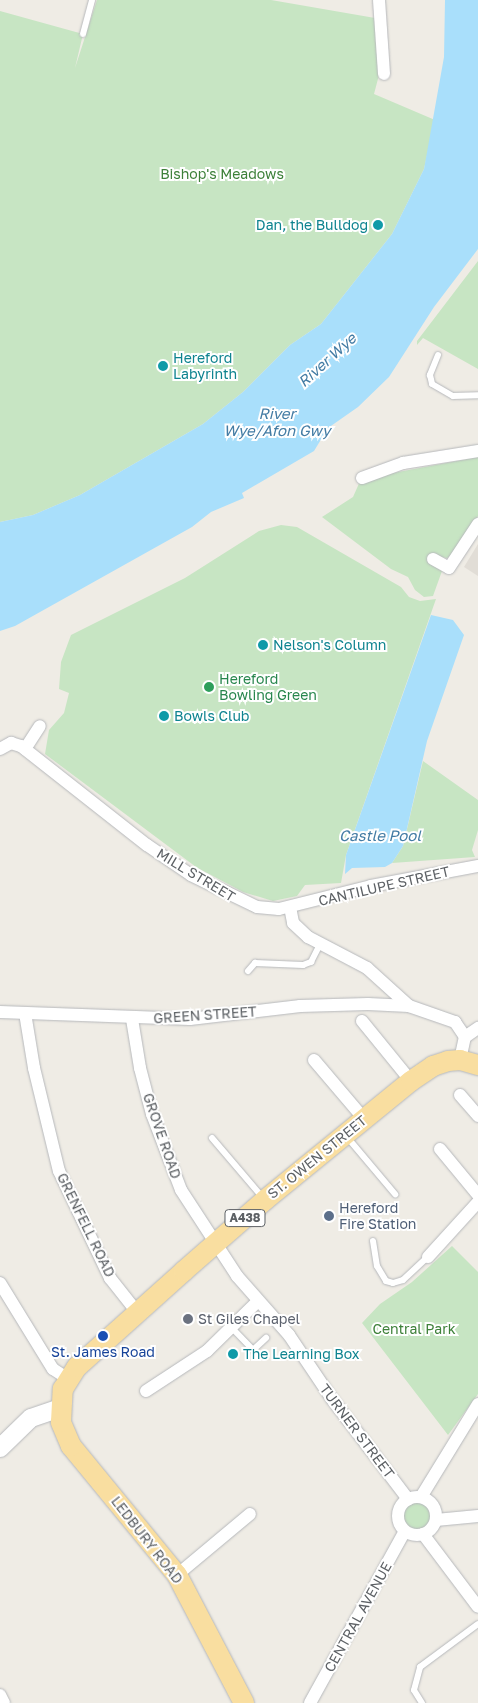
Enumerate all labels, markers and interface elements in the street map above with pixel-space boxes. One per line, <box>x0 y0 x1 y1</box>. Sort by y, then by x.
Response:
park label: Bishop's Meadows <box>160 166 284 182</box>
place label: Dan, the Bulldog <box>256 217 368 233</box>
marker: Dan, the Bulldog <box>372 219 384 231</box>
water label: River Wye <box>294 329 360 391</box>
place label: Hereford Labyrinth <box>173 350 237 382</box>
marker: Hereford Labyrinth <box>157 360 169 372</box>
water label: River Wye/Afon Gwy <box>224 404 330 439</box>
place label: Nelson's Column <box>273 637 386 653</box>
marker: Nelson's Column <box>257 639 269 651</box>
place label: Hereford Bowling Green <box>219 671 317 704</box>
marker: Hereford Bowling Green <box>203 681 215 693</box>
place label: Bowls Club <box>174 708 249 724</box>
marker: Bowls Club <box>158 710 170 722</box>
water label: Castle Pool <box>339 827 421 845</box>
street label: MILL STREET <box>154 845 238 905</box>
street label: CANTILUPE STREET <box>317 863 451 909</box>
street label: GREEN STREET <box>153 1003 257 1027</box>
street label: GROVE ROAD <box>139 1091 185 1181</box>
street label: ST. OWEN STREET <box>264 1112 370 1202</box>
street label: GRENFELL ROAD <box>54 1170 118 1280</box>
place label: Hereford Fire Station <box>339 1200 416 1232</box>
road number: A438 <box>224 1208 266 1228</box>
marker: Hereford Fire Station <box>323 1210 335 1222</box>
place label: St Giles Chapel <box>198 1311 300 1327</box>
marker: St Giles Chapel <box>182 1313 194 1325</box>
park label: Central Park <box>372 1321 456 1337</box>
marker: St. James Road <box>97 1330 109 1342</box>
place label: St. James Road <box>51 1344 155 1360</box>
place label: The Learning Box <box>243 1346 360 1362</box>
marker: The Learning Box <box>227 1348 239 1360</box>
street label: TURNER STREET <box>316 1381 398 1481</box>
street label: LEDBURY ROAD <box>108 1493 186 1587</box>
street label: CENTRAL AVENUE <box>321 1559 395 1675</box>

